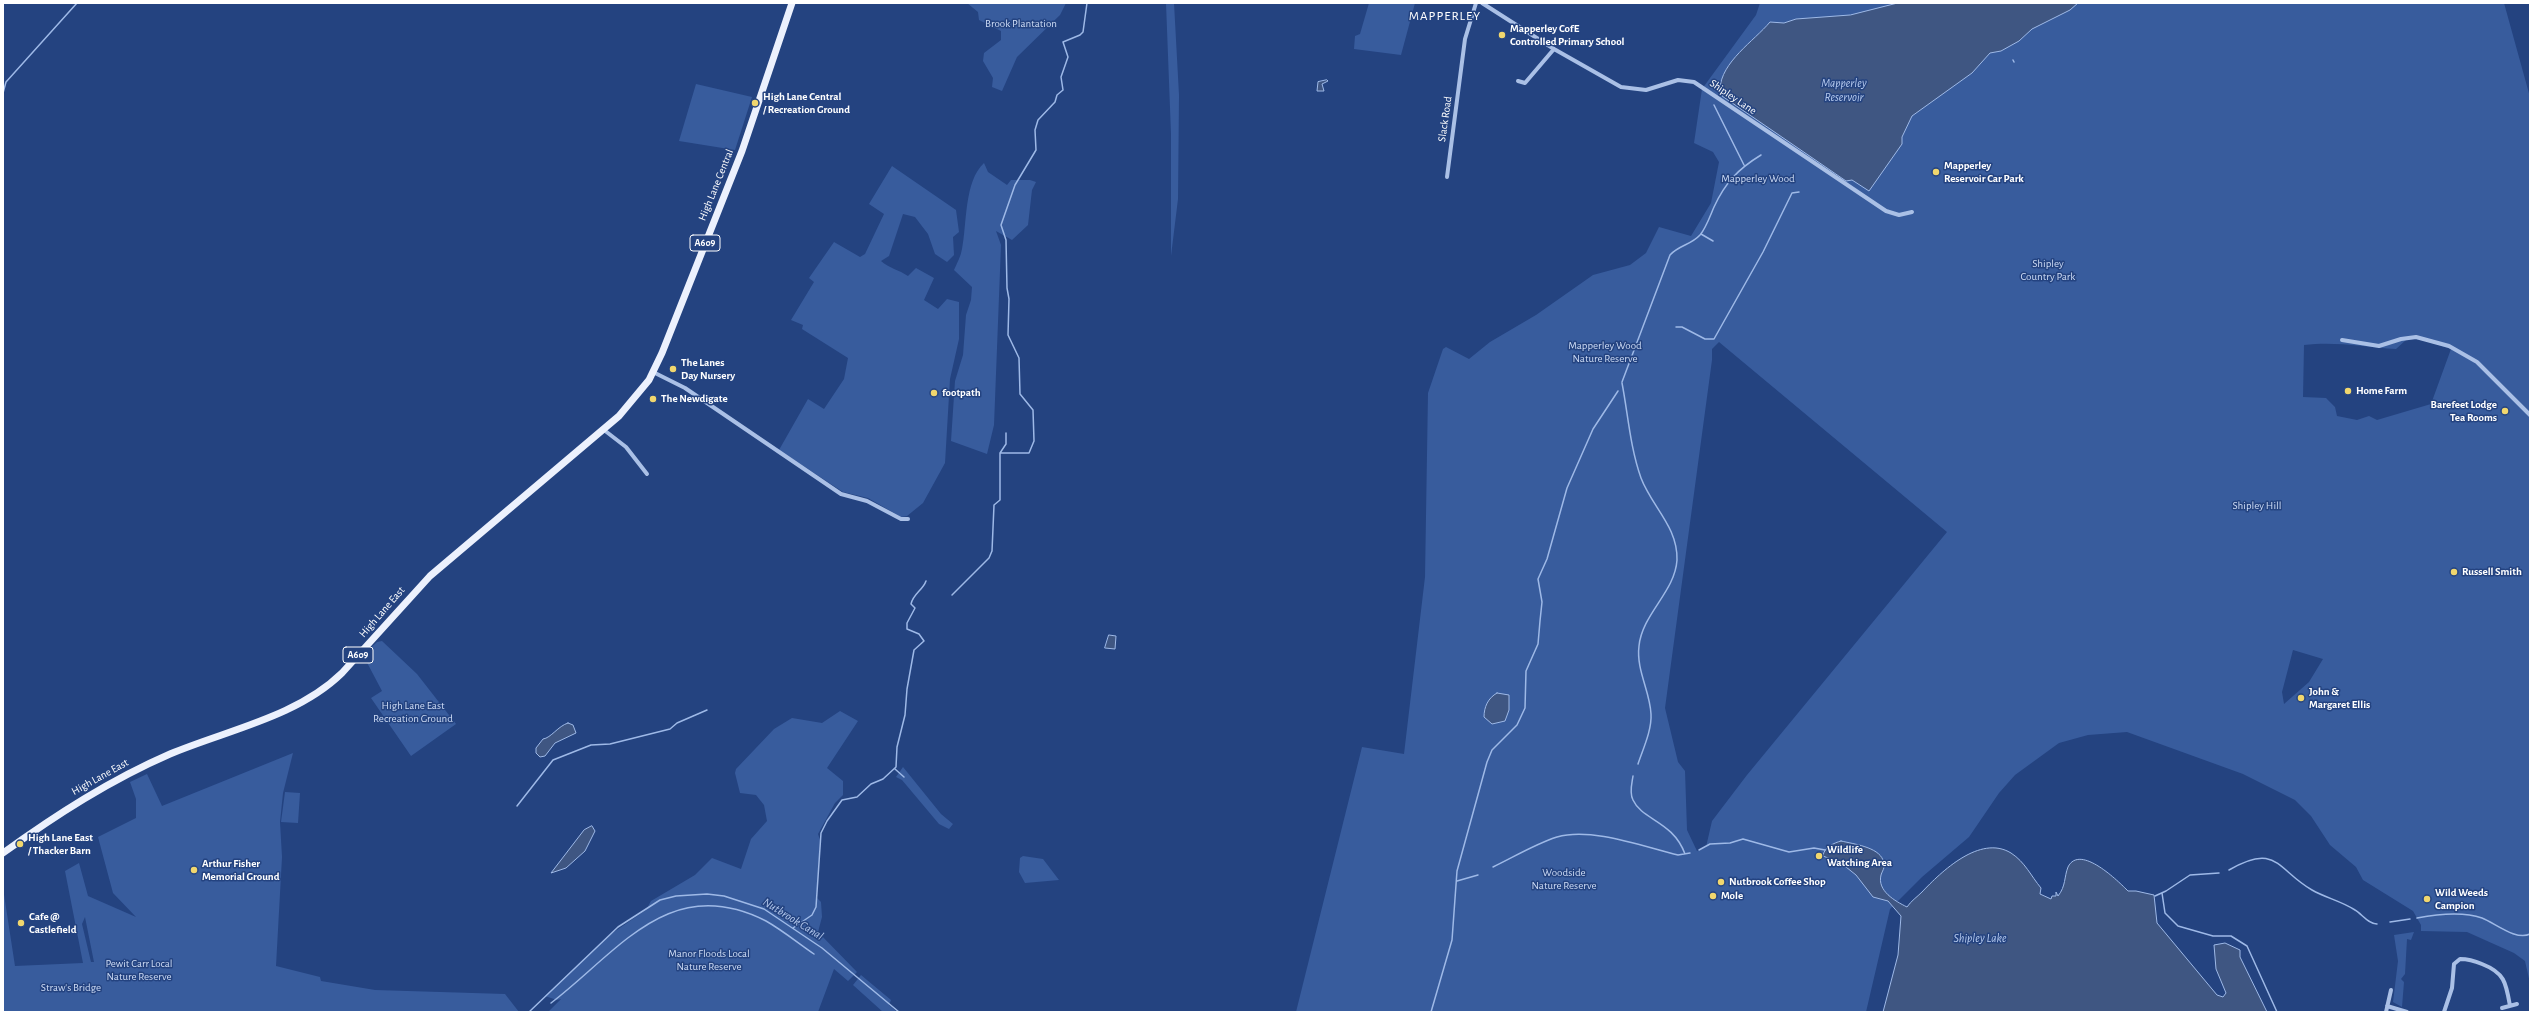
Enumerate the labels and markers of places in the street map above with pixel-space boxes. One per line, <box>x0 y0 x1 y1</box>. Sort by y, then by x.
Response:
place label: Mapperley CofE Controlled Primary School <box>1510 22 1624 48</box>
marker: Mapperley CofE Controlled Primary School <box>1497 30 1507 40</box>
place label: High Lane Central / Recreation Ground <box>763 90 850 116</box>
marker: High Lane Central / Recreation Ground <box>750 98 760 108</box>
place label: Mapperley Reservoir Car Park <box>1944 159 2024 185</box>
marker: Mapperley Reservoir Car Park <box>1931 167 1941 177</box>
place label: The Lanes Day Nursery <box>681 356 735 382</box>
marker: The Lanes Day Nursery <box>668 364 678 374</box>
place label: Home Farm <box>2356 384 2407 398</box>
place label: footpath <box>942 386 981 400</box>
marker: Home Farm <box>2343 386 2353 396</box>
marker: footpath <box>929 388 939 398</box>
place label: The Newdigate <box>661 392 728 406</box>
marker: The Newdigate <box>648 394 658 404</box>
place label: Barefeet Lodge Tea Rooms <box>2431 398 2497 424</box>
marker: Barefeet Lodge Tea Rooms <box>2500 406 2510 416</box>
place label: Russell Smith <box>2462 565 2522 579</box>
marker: Russell Smith <box>2449 567 2459 577</box>
place label: John & Margaret Ellis <box>2309 685 2370 711</box>
marker: John & Margaret Ellis <box>2296 693 2306 703</box>
place label: High Lane East / Thacker Barn <box>28 831 93 857</box>
marker: High Lane East / Thacker Barn <box>15 839 25 849</box>
place label: Wildlife Watching Area <box>1827 843 1892 869</box>
marker: Wildlife Watching Area <box>1814 851 1824 861</box>
place label: Arthur Fisher Memorial Ground <box>202 857 279 883</box>
marker: Arthur Fisher Memorial Ground <box>189 865 199 875</box>
place label: Nutbrook Coffee Shop <box>1729 875 1826 889</box>
marker: Nutbrook Coffee Shop <box>1716 877 1726 887</box>
place label: Wild Weeds Campion <box>2435 886 2488 912</box>
place label: Mole <box>1721 889 1743 903</box>
marker: Mole <box>1708 891 1718 901</box>
marker: Wild Weeds Campion <box>2422 894 2432 904</box>
place label: Cafe @ Castlefield <box>29 910 76 936</box>
marker: Cafe @ Castlefield <box>16 918 26 928</box>

